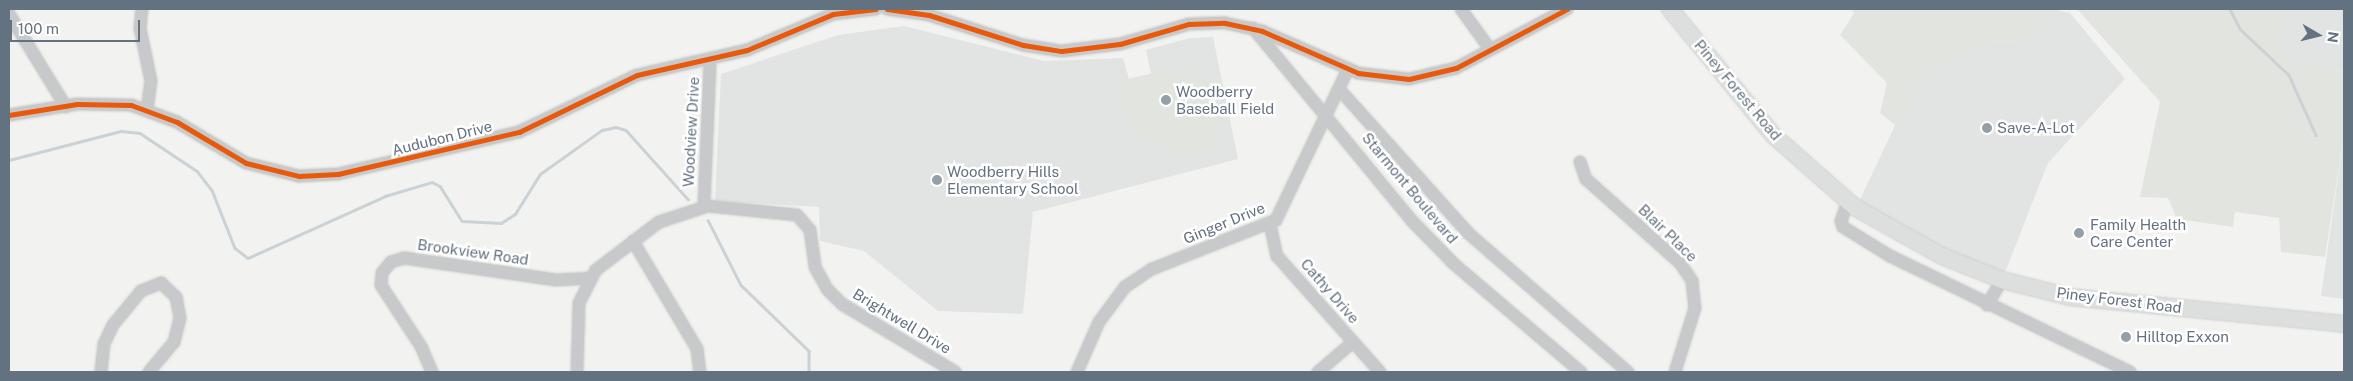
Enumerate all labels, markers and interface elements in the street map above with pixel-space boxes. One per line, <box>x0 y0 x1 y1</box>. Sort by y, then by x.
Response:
scale bar <box>12 10 142 42</box>
north arrow <box>2293 10 2343 60</box>
text: 100 m <box>18 20 59 37</box>
text: N <box>2324 31 2342 44</box>
street label: Piney Forest Road <box>1691 36 1785 144</box>
street label: Woodview Drive <box>679 76 703 188</box>
place label: Woodberry Baseball Field <box>1176 82 1274 117</box>
marker: Woodberry Baseball Field <box>1160 94 1172 106</box>
street label: Audubon Drive <box>390 117 494 159</box>
place label: Save-A-Lot <box>1997 119 2075 137</box>
marker: Save-A-Lot <box>1981 122 1993 134</box>
street label: Starmont Boulevard <box>1358 129 1462 247</box>
place label: Woodberry Hills Elementary School <box>947 162 1079 197</box>
marker: Woodberry Hills Elementary School <box>931 174 943 186</box>
street label: Ginger Drive <box>1181 198 1267 248</box>
street label: Blair Place <box>1635 200 1701 266</box>
place label: Family Health Care Center <box>2090 215 2186 250</box>
marker: Family Health Care Center <box>2072 226 2086 240</box>
street label: Brookview Road <box>416 235 530 269</box>
street label: Cathy Drive <box>1297 255 1363 327</box>
street label: Piney Forest Road <box>2055 283 2183 317</box>
street label: Brightwell Drive <box>850 285 954 357</box>
place label: Hilltop Exxon <box>2136 328 2229 346</box>
marker: Hilltop Exxon <box>2120 331 2132 343</box>

